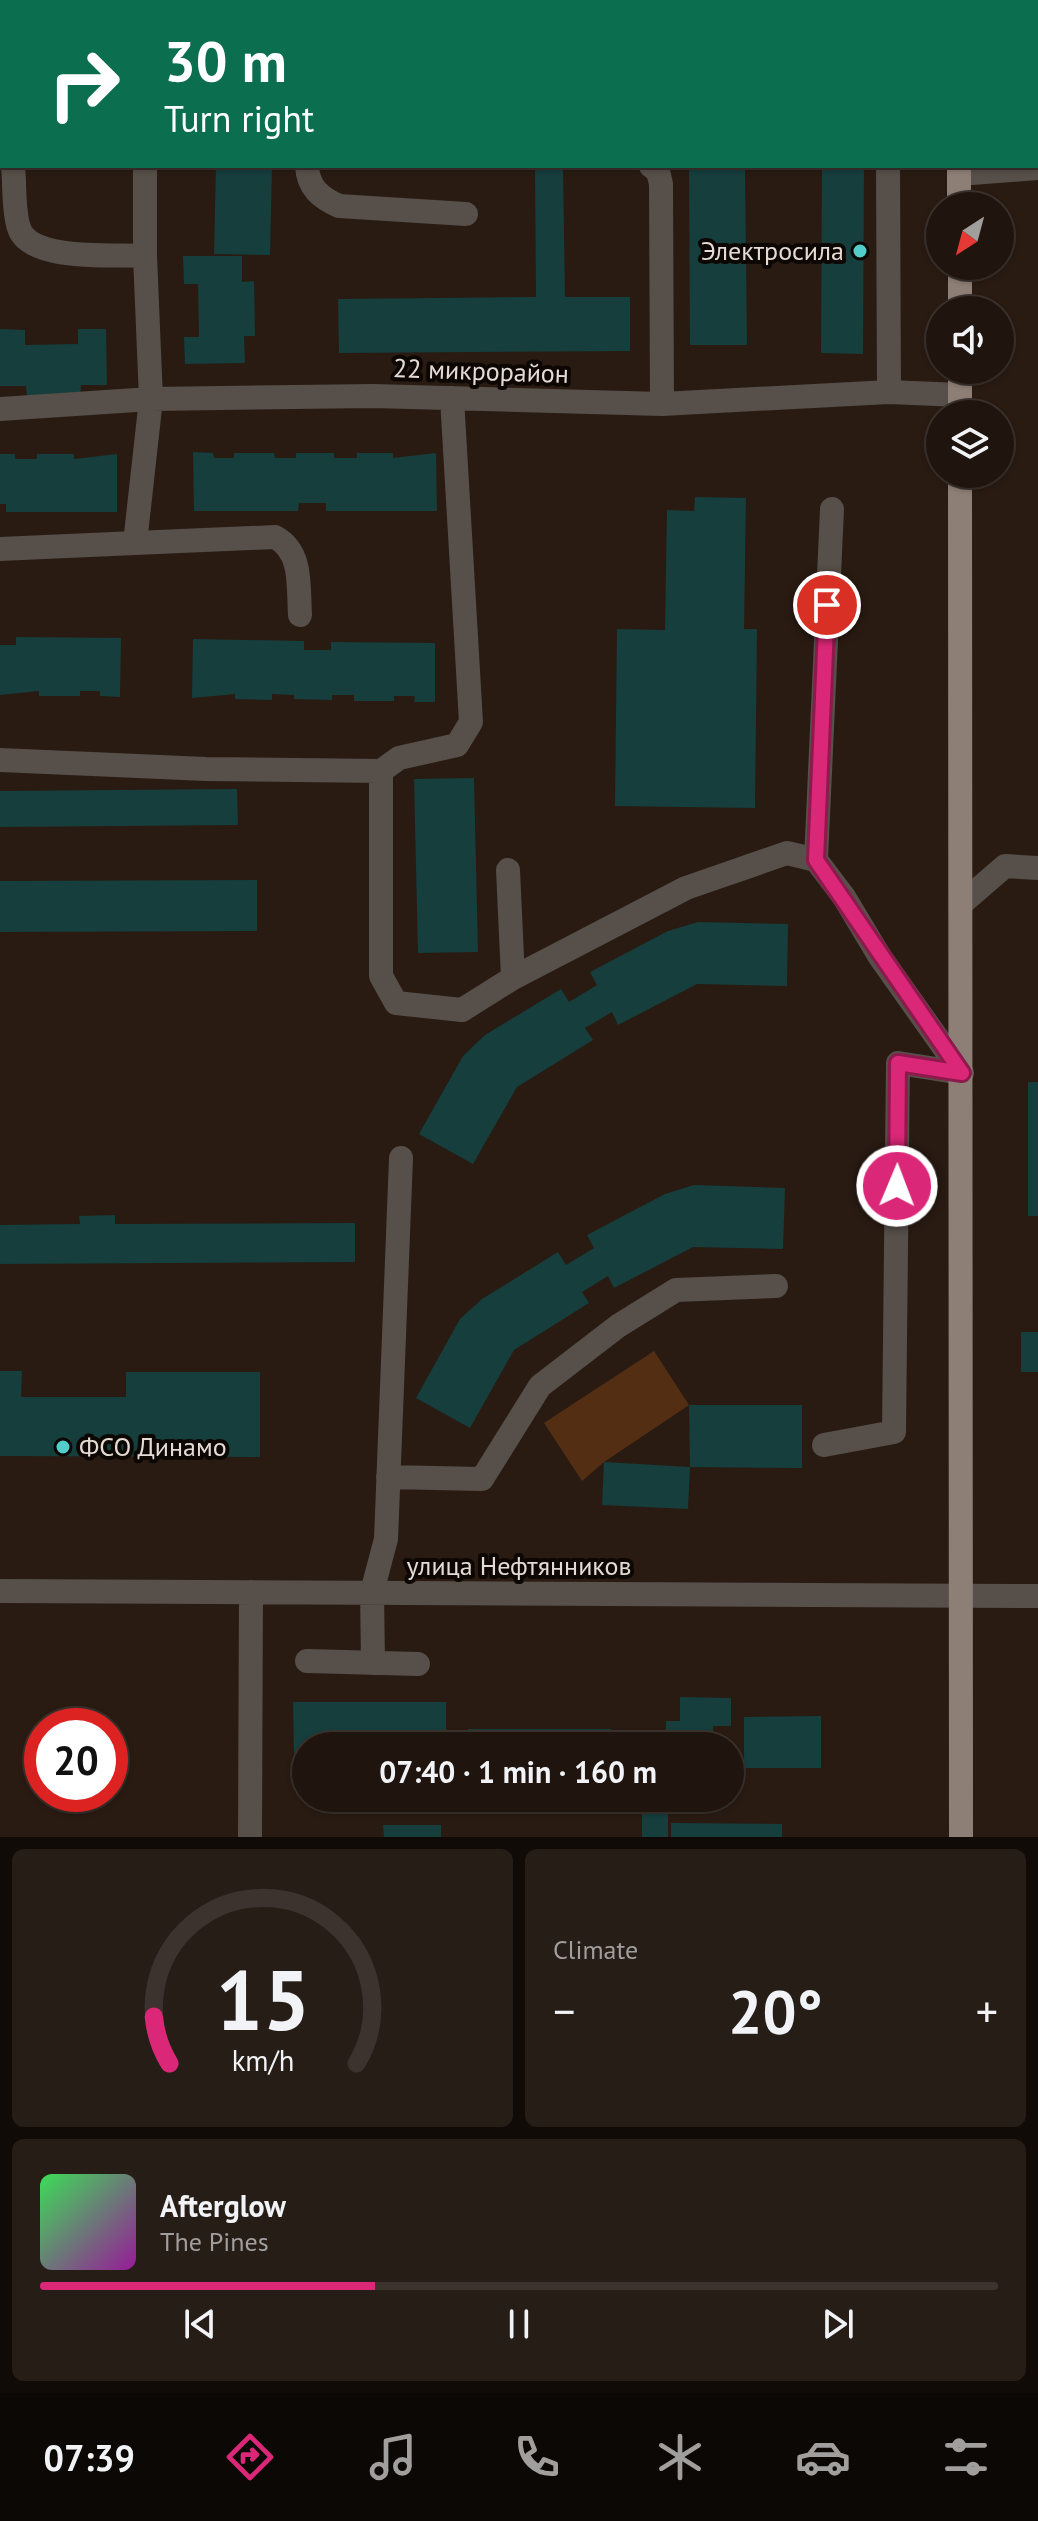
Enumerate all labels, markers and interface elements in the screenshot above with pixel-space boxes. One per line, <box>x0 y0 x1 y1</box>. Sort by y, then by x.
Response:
text: 30 m <box>164 25 287 97</box>
icon: right <box>32 32 136 136</box>
text: Turn right <box>164 95 314 142</box>
north arrow <box>926 192 1014 280</box>
map controls <box>926 192 1014 488</box>
place label: Электросила <box>701 234 844 267</box>
marker: Электросила <box>851 242 869 260</box>
button: sound <box>926 296 1014 384</box>
street label: 22 микрорайон <box>393 351 569 390</box>
button: layers <box>926 400 1014 488</box>
pin <box>793 571 861 639</box>
icon: arrive <box>805 583 849 627</box>
position arrow <box>855 1144 939 1228</box>
place label: ФСО Динамо <box>79 1430 227 1463</box>
marker: ФСО Динамо <box>54 1438 72 1456</box>
street label: улица Нефтянников <box>407 1549 631 1582</box>
speed limit sign: 20 <box>24 1708 128 1812</box>
text: 07:40 · 1 min · 160 m <box>379 1752 657 1791</box>
text: Climate <box>553 1933 638 1966</box>
text: 15 <box>215 1945 310 2053</box>
text: 20° <box>728 1972 823 2050</box>
text: − <box>553 1982 575 2039</box>
text: + <box>976 1982 998 2039</box>
text: km/h <box>231 2042 294 2079</box>
text: Afterglow <box>160 2186 286 2225</box>
text: The Pines <box>160 2225 269 2258</box>
icon: previous <box>178 2302 222 2346</box>
icon: pause <box>497 2302 541 2346</box>
icon: next <box>816 2302 860 2346</box>
icon: directions <box>222 2429 278 2485</box>
icon: music <box>365 2429 421 2485</box>
icon: phone <box>509 2429 565 2485</box>
icon: climate <box>652 2429 708 2485</box>
icon: car <box>795 2429 851 2485</box>
icon: filters <box>938 2429 994 2485</box>
text: 07:39 <box>44 2434 135 2481</box>

